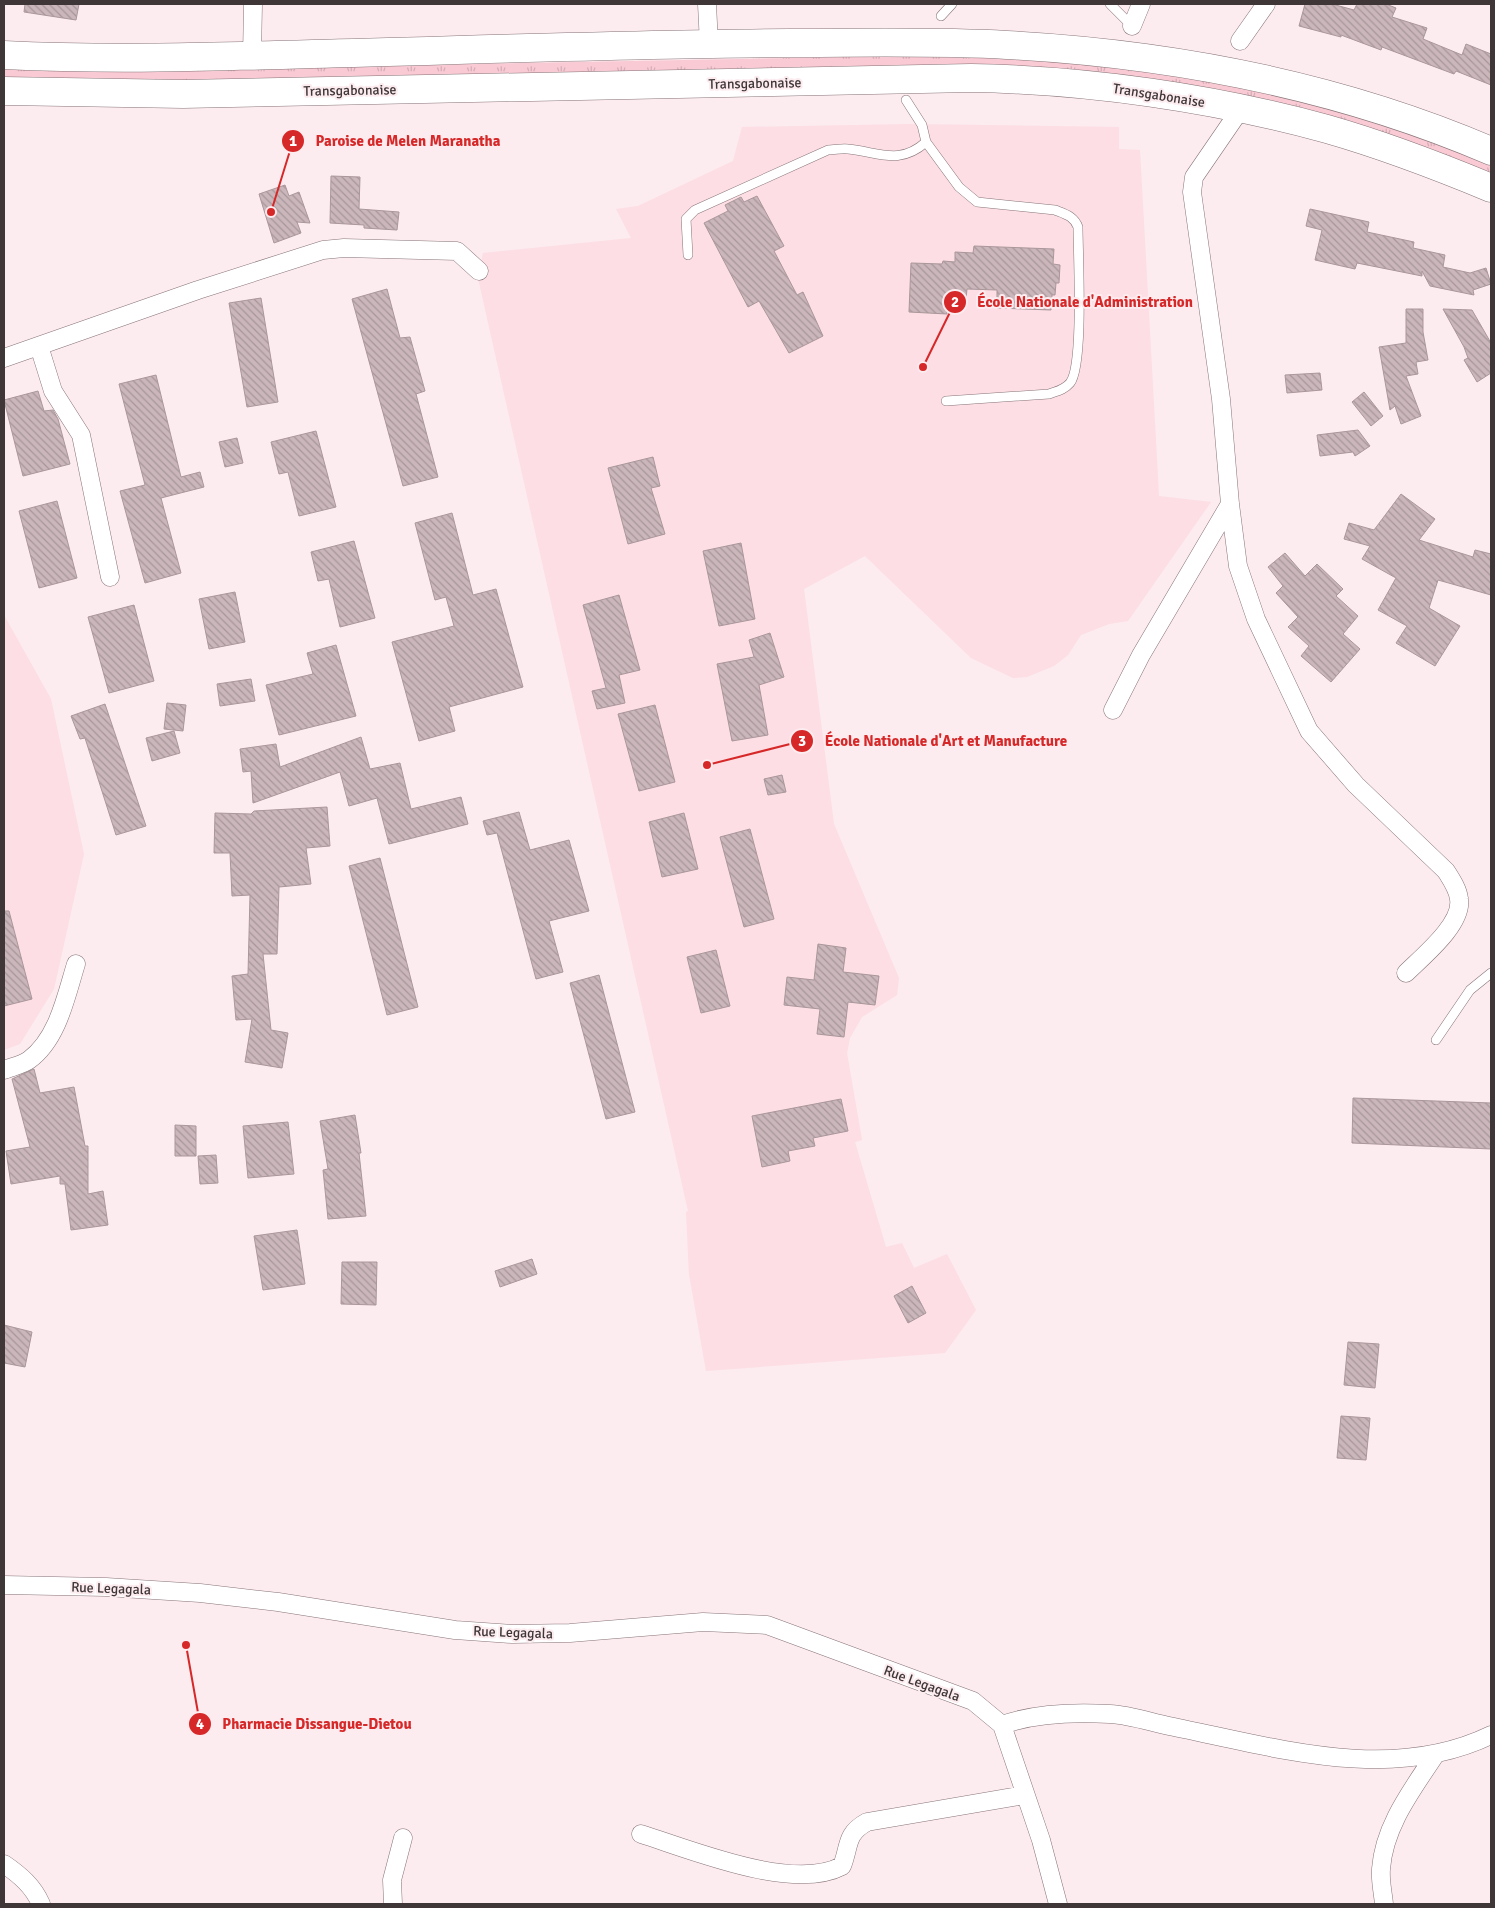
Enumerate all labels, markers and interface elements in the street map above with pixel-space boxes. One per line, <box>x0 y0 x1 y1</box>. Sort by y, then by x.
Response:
street label: Transgabonaise <box>708 74 802 93</box>
street label: Transgabonaise <box>1112 80 1206 111</box>
street label: Transgabonaise <box>303 81 397 100</box>
callout: Paroise de Melen Maranatha <box>280 126 510 156</box>
text: 1 <box>289 132 297 150</box>
text: Paroise de Melen Maranatha <box>316 132 501 150</box>
callout: École Nationale d'Administration <box>942 287 1203 317</box>
text: École Nationale d'Administration <box>977 292 1193 311</box>
text: 2 <box>951 293 959 311</box>
callout: École Nationale d'Art et Manufacture <box>790 726 1077 756</box>
text: École Nationale d'Art et Manufacture <box>825 731 1067 750</box>
text: 3 <box>798 732 806 750</box>
street label: Rue Legagala <box>71 1579 151 1598</box>
street label: Rue Legagala <box>473 1623 553 1642</box>
street label: Rue Legagala <box>881 1662 962 1705</box>
callout: Pharmacie Dissangue-Dietou <box>187 1709 422 1739</box>
text: 4 <box>196 1715 204 1733</box>
text: Pharmacie Dissangue-Dietou <box>222 1715 412 1733</box>

